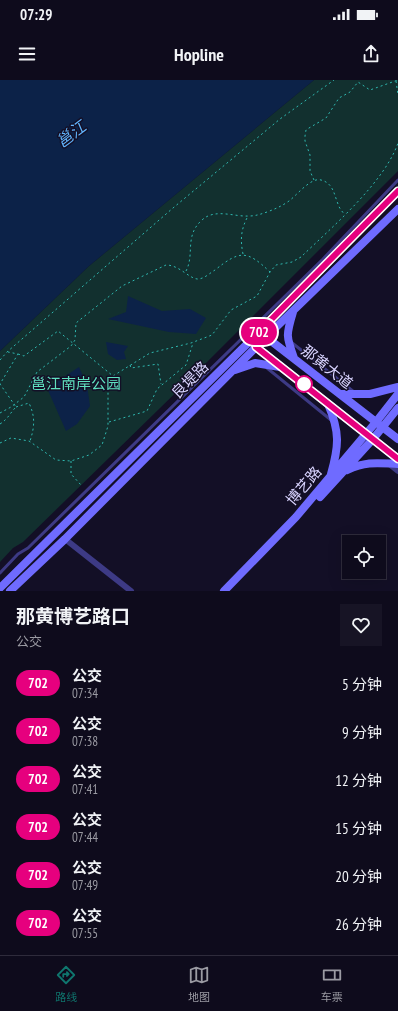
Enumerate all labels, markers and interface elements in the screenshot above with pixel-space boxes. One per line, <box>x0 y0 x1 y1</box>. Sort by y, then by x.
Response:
text: 07:29 <box>20 5 52 24</box>
icon: menu <box>16 43 38 65</box>
text: Hopline <box>174 43 224 66</box>
icon: share <box>360 43 382 65</box>
water label: 邕江 <box>52 115 91 152</box>
line badge: 702 <box>236 319 282 345</box>
text: 702 <box>249 323 269 341</box>
street label: 那黄大道 <box>298 341 357 393</box>
street label: 良堤路 <box>167 357 212 402</box>
park label: 邕江南岸公园 <box>31 374 121 393</box>
unlabelled marker <box>295 375 313 393</box>
street label: 博艺路 <box>282 462 325 509</box>
map controls <box>342 535 386 579</box>
button: locate <box>342 535 386 579</box>
text: 那黄博艺路口 <box>16 604 130 628</box>
button: heart <box>340 604 382 646</box>
text: 公交 <box>16 633 42 650</box>
text: 公交 <box>72 666 102 685</box>
text: 702 <box>28 674 48 692</box>
text: 5 分钟 <box>342 675 382 694</box>
text: 07:34 <box>72 685 98 702</box>
text: 公交 <box>72 714 102 733</box>
text: 702 <box>28 722 48 740</box>
text: 9 分钟 <box>342 723 382 742</box>
text: 07:38 <box>72 733 98 750</box>
text: 公交 <box>72 762 102 781</box>
text: 702 <box>28 770 48 788</box>
text: 12 分钟 <box>335 771 382 790</box>
text: 07:41 <box>72 781 98 798</box>
text: 公交 <box>72 810 102 829</box>
text: 702 <box>28 818 48 836</box>
text: 15 分钟 <box>335 819 382 838</box>
text: 07:44 <box>72 829 98 846</box>
text: 公交 <box>72 858 102 877</box>
text: 702 <box>28 866 48 884</box>
text: 20 分钟 <box>335 867 382 886</box>
text: 07:49 <box>72 877 98 894</box>
text: 公交 <box>72 906 102 925</box>
text: 702 <box>28 914 48 932</box>
text: 26 分钟 <box>335 915 382 934</box>
text: 07:55 <box>72 925 98 942</box>
tab: 路线 <box>55 964 77 1004</box>
tab: 地图 <box>188 964 210 1004</box>
tab: 车票 <box>321 964 343 1004</box>

